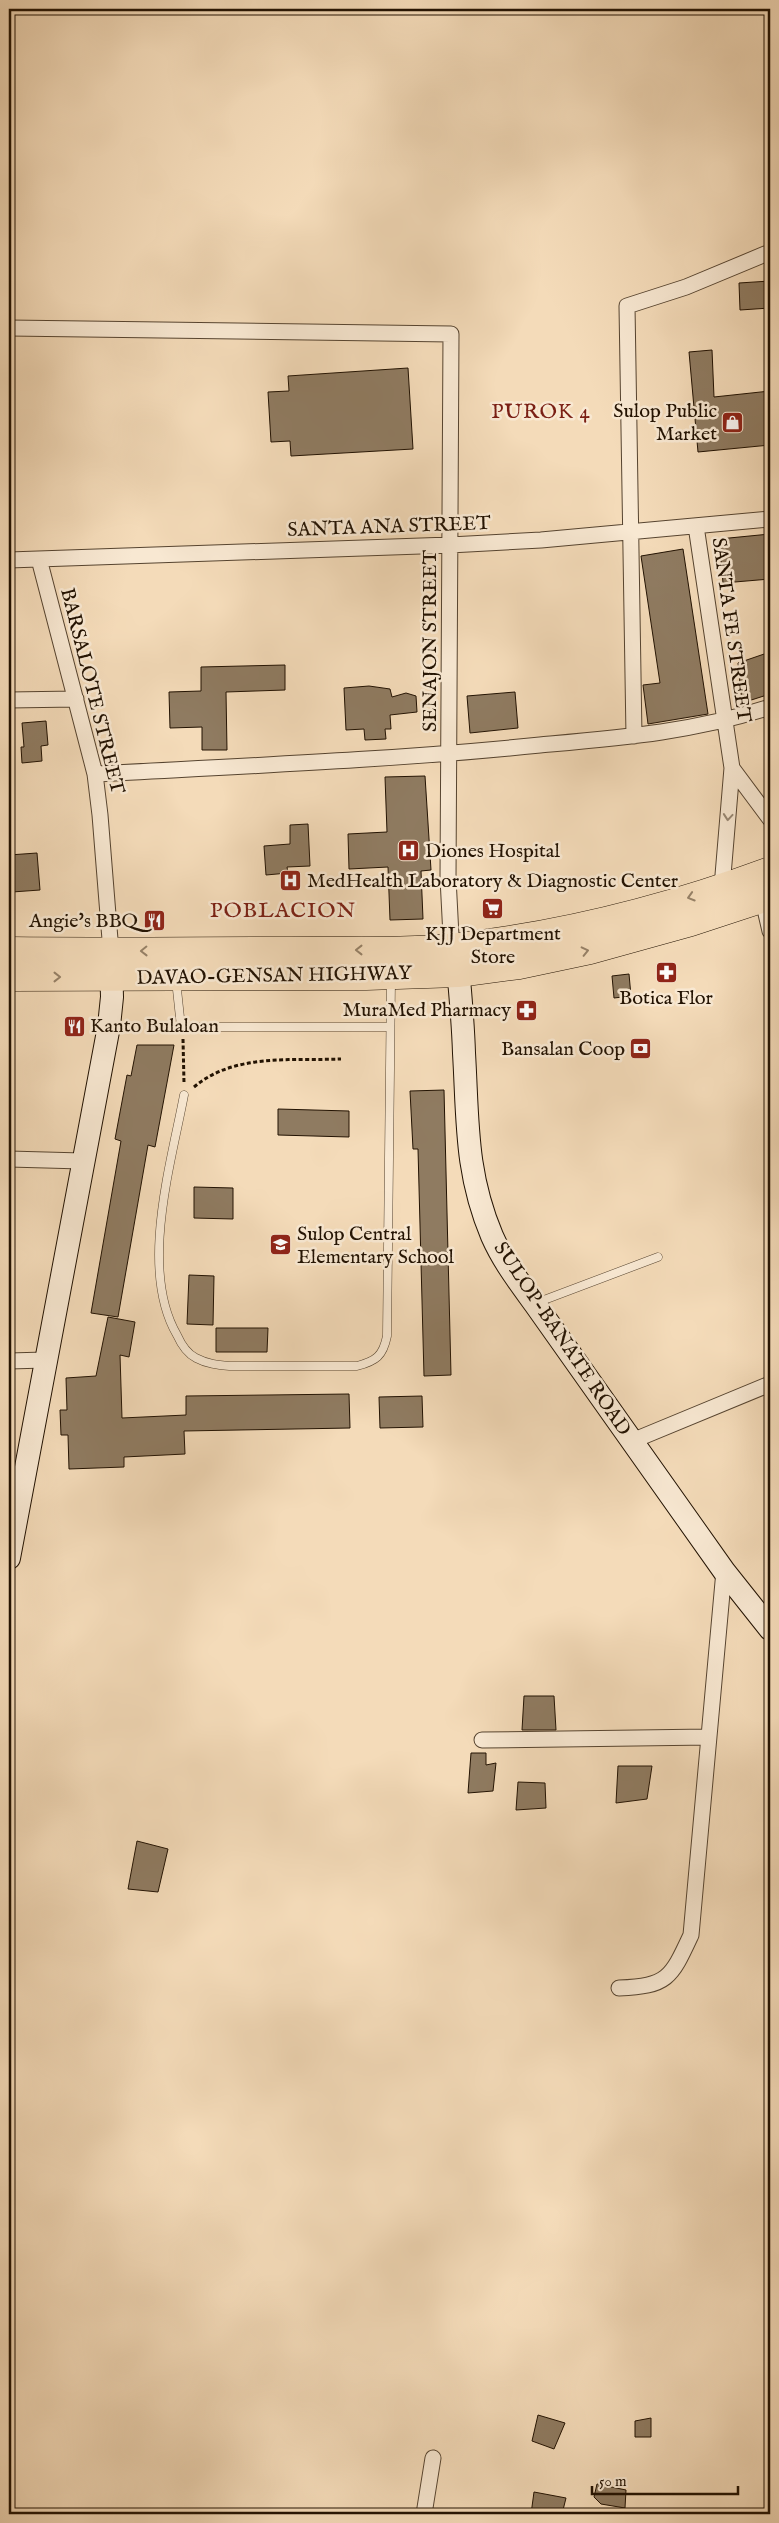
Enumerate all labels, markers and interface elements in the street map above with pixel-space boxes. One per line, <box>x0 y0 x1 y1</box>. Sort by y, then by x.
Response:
district label: PUROK 4 <box>491 399 591 426</box>
place label: Sulop Public Market <box>613 399 717 447</box>
shop icon: Sulop Public Market <box>721 410 745 434</box>
street label: SANTA ANA STREET <box>287 511 492 543</box>
street label: SANTA FE STREET <box>706 536 756 724</box>
street label: SENAJON STREET <box>418 549 443 732</box>
street label: BARSALOTE STREET <box>54 585 130 797</box>
one-way arrow <box>722 813 733 821</box>
hospital icon: Diones Hospital <box>397 839 421 863</box>
place label: Diones Hospital <box>425 839 560 864</box>
hospital icon: MedHealth Laboratory & Diagnostic Center <box>279 869 303 893</box>
place label: MedHealth Laboratory & Diagnostic Center <box>307 869 679 894</box>
one-way arrow <box>687 891 695 901</box>
supermarket icon: KJJ Department Store <box>481 896 505 920</box>
district label: POBLACION <box>210 897 356 925</box>
place label: Angie's BBQ <box>28 909 153 934</box>
restaurant icon: Angie's BBQ <box>142 909 166 933</box>
place label: KJJ Department Store <box>425 922 561 970</box>
one-way arrow <box>355 945 362 955</box>
one-way arrow <box>140 946 148 957</box>
one-way arrow <box>581 946 590 957</box>
pharmacy icon: Botica Flor <box>654 960 678 984</box>
street label: DAVAO-GENSAN HIGHWAY <box>136 961 413 991</box>
one-way arrow <box>54 972 62 982</box>
place label: Botica Flor <box>619 986 714 1011</box>
place label: MuraMed Pharmacy <box>343 998 511 1023</box>
pharmacy icon: MuraMed Pharmacy <box>515 998 539 1022</box>
restaurant icon: Kanto Bulaloan <box>62 1014 86 1038</box>
place label: Kanto Bulaloan <box>90 1014 219 1039</box>
place label: Bansalan Coop <box>501 1037 625 1062</box>
bank icon: Bansalan Coop <box>629 1037 653 1061</box>
place label: Sulop Central Elementary School <box>297 1222 455 1270</box>
school or university icon: Sulop Central Elementary School <box>269 1233 293 1257</box>
street label: SULOP-BANATE ROAD <box>488 1237 636 1441</box>
scale bar <box>592 2463 738 2495</box>
text: 50 m <box>599 2472 627 2491</box>

